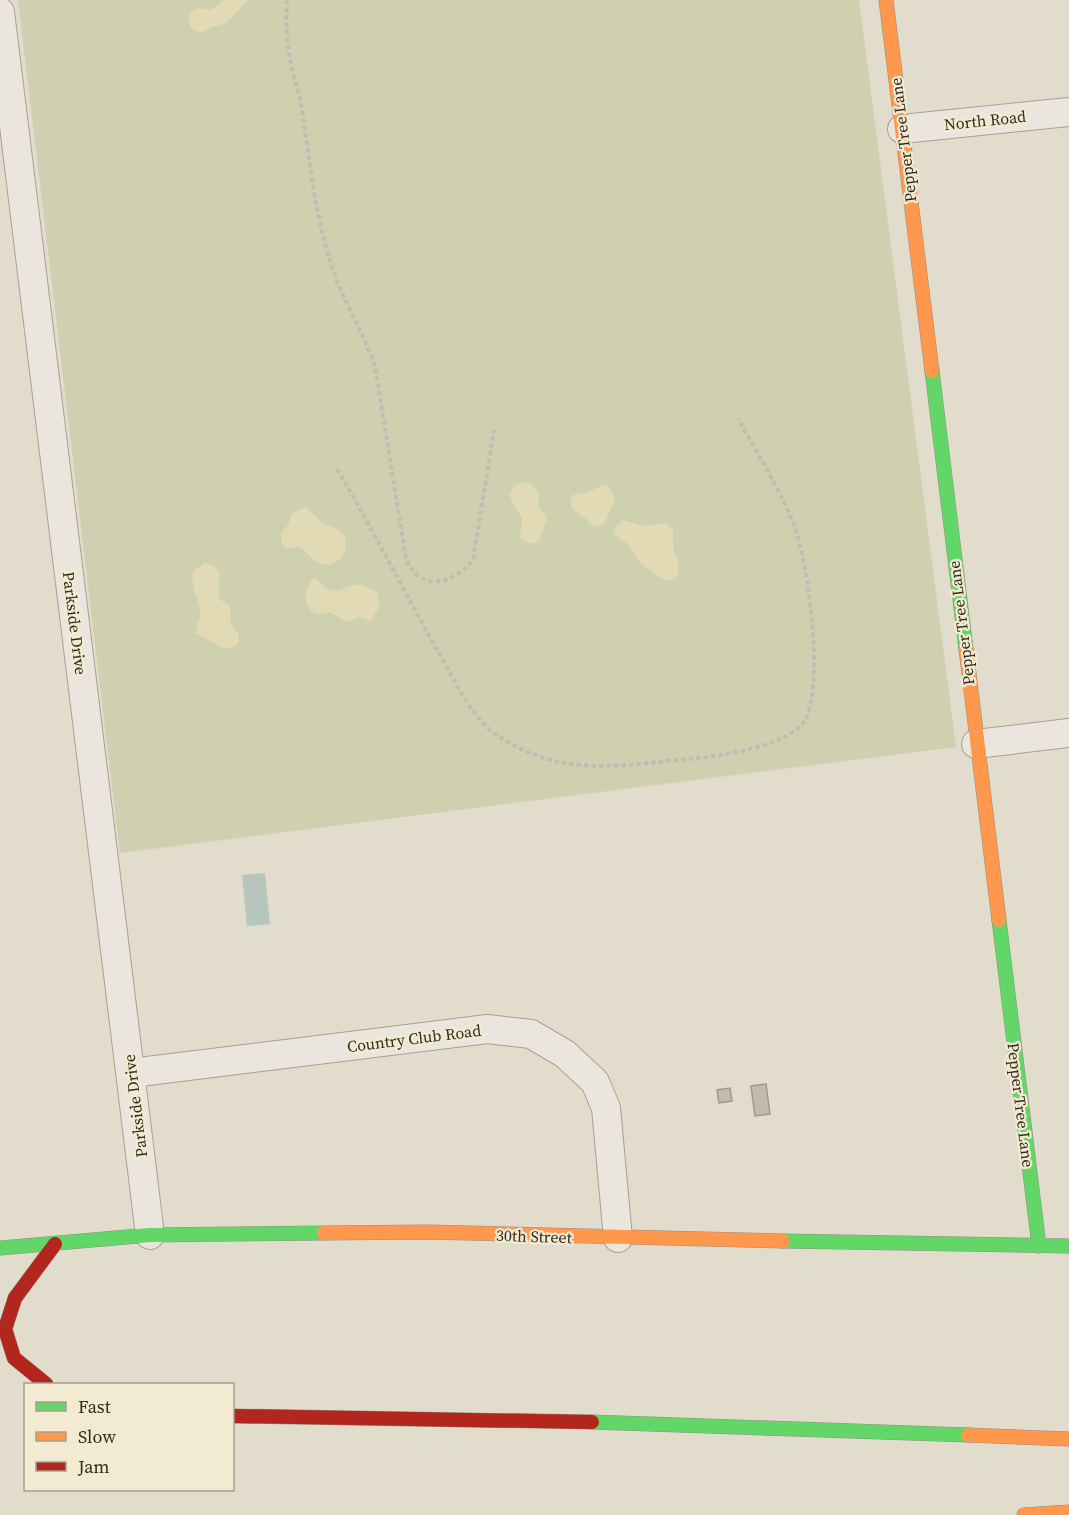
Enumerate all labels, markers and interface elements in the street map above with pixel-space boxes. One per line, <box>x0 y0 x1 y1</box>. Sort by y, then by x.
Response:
street label: Pepper Tree Lane <box>884 77 922 203</box>
street label: North Road <box>943 105 1027 135</box>
street label: Pepper Tree Lane <box>942 560 980 686</box>
street label: Parkside Drive <box>58 570 92 676</box>
street label: Country Club Road <box>346 1019 482 1057</box>
street label: Pepper Tree Lane <box>1002 1042 1040 1168</box>
street label: Parkside Drive <box>118 1053 152 1159</box>
street label: 30th Street <box>496 1224 573 1248</box>
legend <box>24 1383 234 1491</box>
text: Fast <box>78 1394 111 1419</box>
text: Slow <box>78 1424 116 1449</box>
text: Jam <box>77 1454 110 1479</box>

